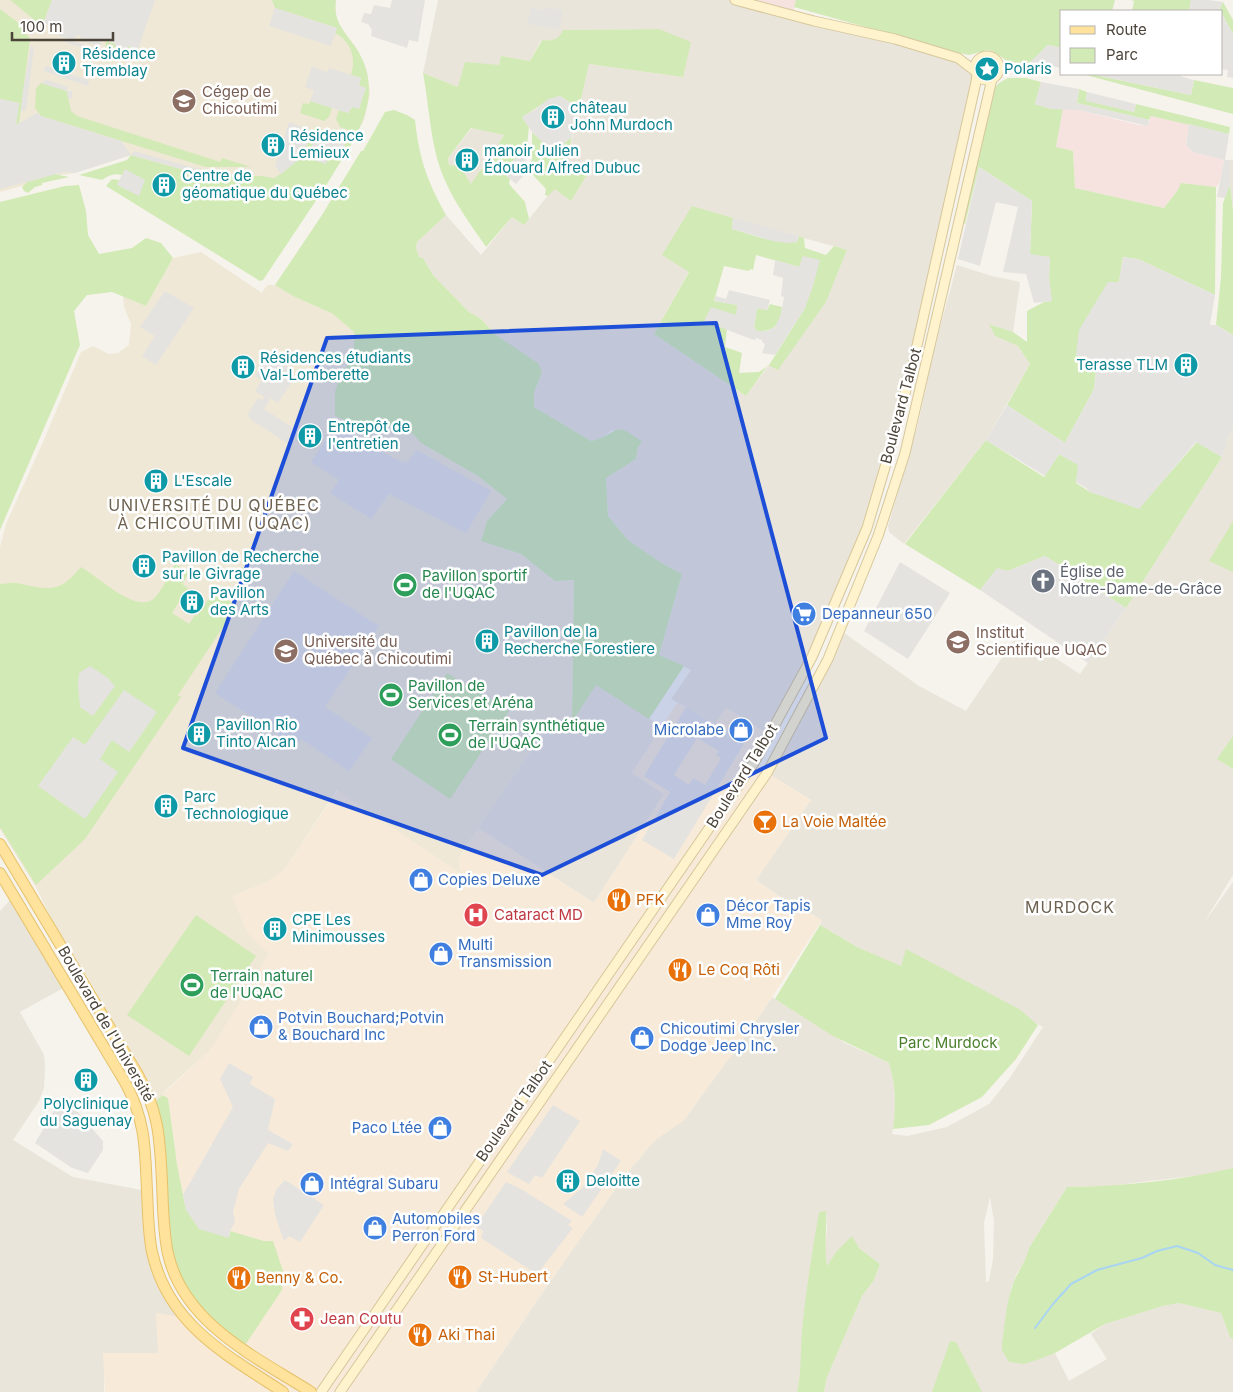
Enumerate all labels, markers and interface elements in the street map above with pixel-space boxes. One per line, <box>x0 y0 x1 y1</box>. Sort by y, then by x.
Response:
scale bar <box>12 10 114 42</box>
legend <box>1060 10 1223 75</box>
text: 100 m <box>20 17 62 36</box>
text: Route <box>1106 20 1147 39</box>
place label: Résidence Tremblay <box>82 44 156 80</box>
text: Parc <box>1106 45 1138 64</box>
building icon: Résidence Tremblay <box>51 50 77 76</box>
place icon: Polaris <box>974 56 1000 82</box>
place label: Polaris <box>1004 59 1052 78</box>
place label: Cégep de Chicoutimi <box>202 82 277 118</box>
school or university icon: Cégep de Chicoutimi <box>171 88 197 114</box>
place label: château John Murdoch <box>570 98 673 134</box>
building icon: château John Murdoch <box>540 104 566 130</box>
place label: Résidence Lemieux <box>290 126 364 162</box>
building icon: Résidence Lemieux <box>260 132 286 158</box>
place label: manoir Julien Édouard Alfred Dubuc <box>484 141 641 177</box>
building icon: manoir Julien Édouard Alfred Dubuc <box>454 147 480 173</box>
place label: Centre de géomatique du Québec <box>182 166 348 202</box>
building icon: Centre de géomatique du Québec <box>151 172 177 198</box>
street label: Boulevard Talbot <box>876 346 925 466</box>
place label: Résidences étudiants Val-Lomberette <box>260 348 411 384</box>
building icon: Terasse TLM <box>1173 352 1199 378</box>
building icon: Résidences étudiants Val-Lomberette <box>230 354 256 380</box>
place label: Terasse TLM <box>1076 355 1168 374</box>
place label: Entrepôt de l'entretien <box>328 417 410 453</box>
building icon: Entrepôt de l'entretien <box>297 423 323 449</box>
building icon: L'Escale <box>143 468 169 494</box>
place label: L'Escale <box>174 471 232 490</box>
district label: UNIVERSITÉ DU QUÉBEC À CHICOUTIMI (UQAC) <box>108 495 320 533</box>
place label: Pavillon de Recherche sur le Givrage <box>162 547 319 583</box>
building icon: Pavillon de Recherche sur le Givrage <box>131 553 157 579</box>
place label: Église de Notre-Dame-de-Grâce <box>1060 562 1222 598</box>
place label: Pavillon sportif de l'UQAC <box>422 566 528 602</box>
church icon: Église de Notre-Dame-de-Grâce <box>1030 568 1056 594</box>
sports icon: Pavillon sportif de l'UQAC <box>392 572 418 598</box>
place label: Pavillon des Arts <box>210 583 269 619</box>
building icon: Pavillon des Arts <box>179 589 205 615</box>
supermarket icon: Depanneur 650 <box>791 601 817 627</box>
place label: Depanneur 650 <box>822 604 932 623</box>
place label: Pavillon de la Recherche Forestiere <box>504 622 655 658</box>
place label: Institut Scientifique UQAC <box>976 623 1107 659</box>
building icon: Pavillon de la Recherche Forestiere <box>474 628 500 654</box>
school or university icon: Institut Scientifique UQAC <box>945 629 971 655</box>
place label: Université du Québec à Chicoutimi <box>304 632 452 668</box>
school or university icon: Université du Québec à Chicoutimi <box>273 638 299 664</box>
place label: Pavillon de Services et Aréna <box>408 676 533 712</box>
sports icon: Pavillon de Services et Aréna <box>378 682 404 708</box>
place label: Pavillon Rio Tinto Alcan <box>216 715 297 751</box>
place label: Terrain synthétique de l'UQAC <box>468 716 605 752</box>
shop icon: Microlabe <box>728 717 754 743</box>
place label: Microlabe <box>654 720 724 739</box>
street label: Boulevard Talbot <box>702 720 781 831</box>
building icon: Pavillon Rio Tinto Alcan <box>186 721 212 747</box>
sports icon: Terrain synthétique de l'UQAC <box>437 722 463 748</box>
place label: Parc Technologique <box>184 787 289 823</box>
building icon: Parc Technologique <box>153 793 179 819</box>
bar icon: La Voie Maltée <box>752 809 778 835</box>
place label: La Voie Maltée <box>782 812 886 831</box>
shop icon: Copies Deluxe <box>408 867 434 893</box>
place label: Copies Deluxe <box>438 870 540 889</box>
restaurant icon: PFK <box>606 887 632 913</box>
place label: PFK <box>636 890 665 909</box>
place label: Décor Tapis Mme Roy <box>726 896 811 932</box>
district label: MURDOCK <box>1025 897 1115 917</box>
hospital icon: Cataract MD <box>463 902 489 928</box>
shop icon: Décor Tapis Mme Roy <box>695 902 721 928</box>
place label: Cataract MD <box>494 905 583 924</box>
place label: CPE Les Minimousses <box>292 910 385 946</box>
building icon: CPE Les Minimousses <box>262 916 288 942</box>
place label: Multi Transmission <box>458 935 552 971</box>
shop icon: Multi Transmission <box>428 941 454 967</box>
street label: Boulevard de l'Université <box>54 942 159 1105</box>
restaurant icon: Le Coq Rôti <box>667 957 693 983</box>
place label: Le Coq Rôti <box>698 960 780 979</box>
place label: Terrain naturel de l'UQAC <box>210 966 313 1002</box>
sports icon: Terrain naturel de l'UQAC <box>179 972 205 998</box>
place label: Potvin Bouchard;Potvin & Bouchard Inc <box>278 1008 444 1044</box>
shop icon: Potvin Bouchard;Potvin & Bouchard Inc <box>248 1014 274 1040</box>
place label: Chicoutimi Chrysler Dodge Jeep Inc. <box>660 1019 800 1055</box>
shop icon: Chicoutimi Chrysler Dodge Jeep Inc. <box>629 1025 655 1051</box>
park label: Parc Murdock <box>899 1033 998 1052</box>
street label: Boulevard Talbot <box>472 1056 556 1165</box>
building icon: Polyclinique du Saguenay <box>73 1067 99 1093</box>
place label: Polyclinique du Saguenay <box>40 1094 133 1130</box>
shop icon: Paco Ltée <box>427 1115 453 1141</box>
place label: Paco Ltée <box>352 1118 422 1137</box>
building icon: Deloitte <box>555 1168 581 1194</box>
shop icon: Intégral Subaru <box>299 1171 325 1197</box>
place label: Deloitte <box>586 1171 640 1190</box>
place label: Intégral Subaru <box>330 1174 438 1193</box>
place label: Automobiles Perron Ford <box>392 1209 480 1245</box>
shop icon: Automobiles Perron Ford <box>362 1215 388 1241</box>
restaurant icon: St-Hubert <box>447 1264 473 1290</box>
restaurant icon: Benny & Co. <box>226 1265 252 1291</box>
place label: St-Hubert <box>478 1267 548 1286</box>
place label: Benny & Co. <box>256 1268 343 1287</box>
pharmacy icon: Jean Coutu <box>289 1306 315 1332</box>
place label: Jean Coutu <box>320 1309 402 1328</box>
restaurant icon: Aki Thai <box>407 1322 433 1348</box>
place label: Aki Thai <box>438 1325 495 1344</box>

